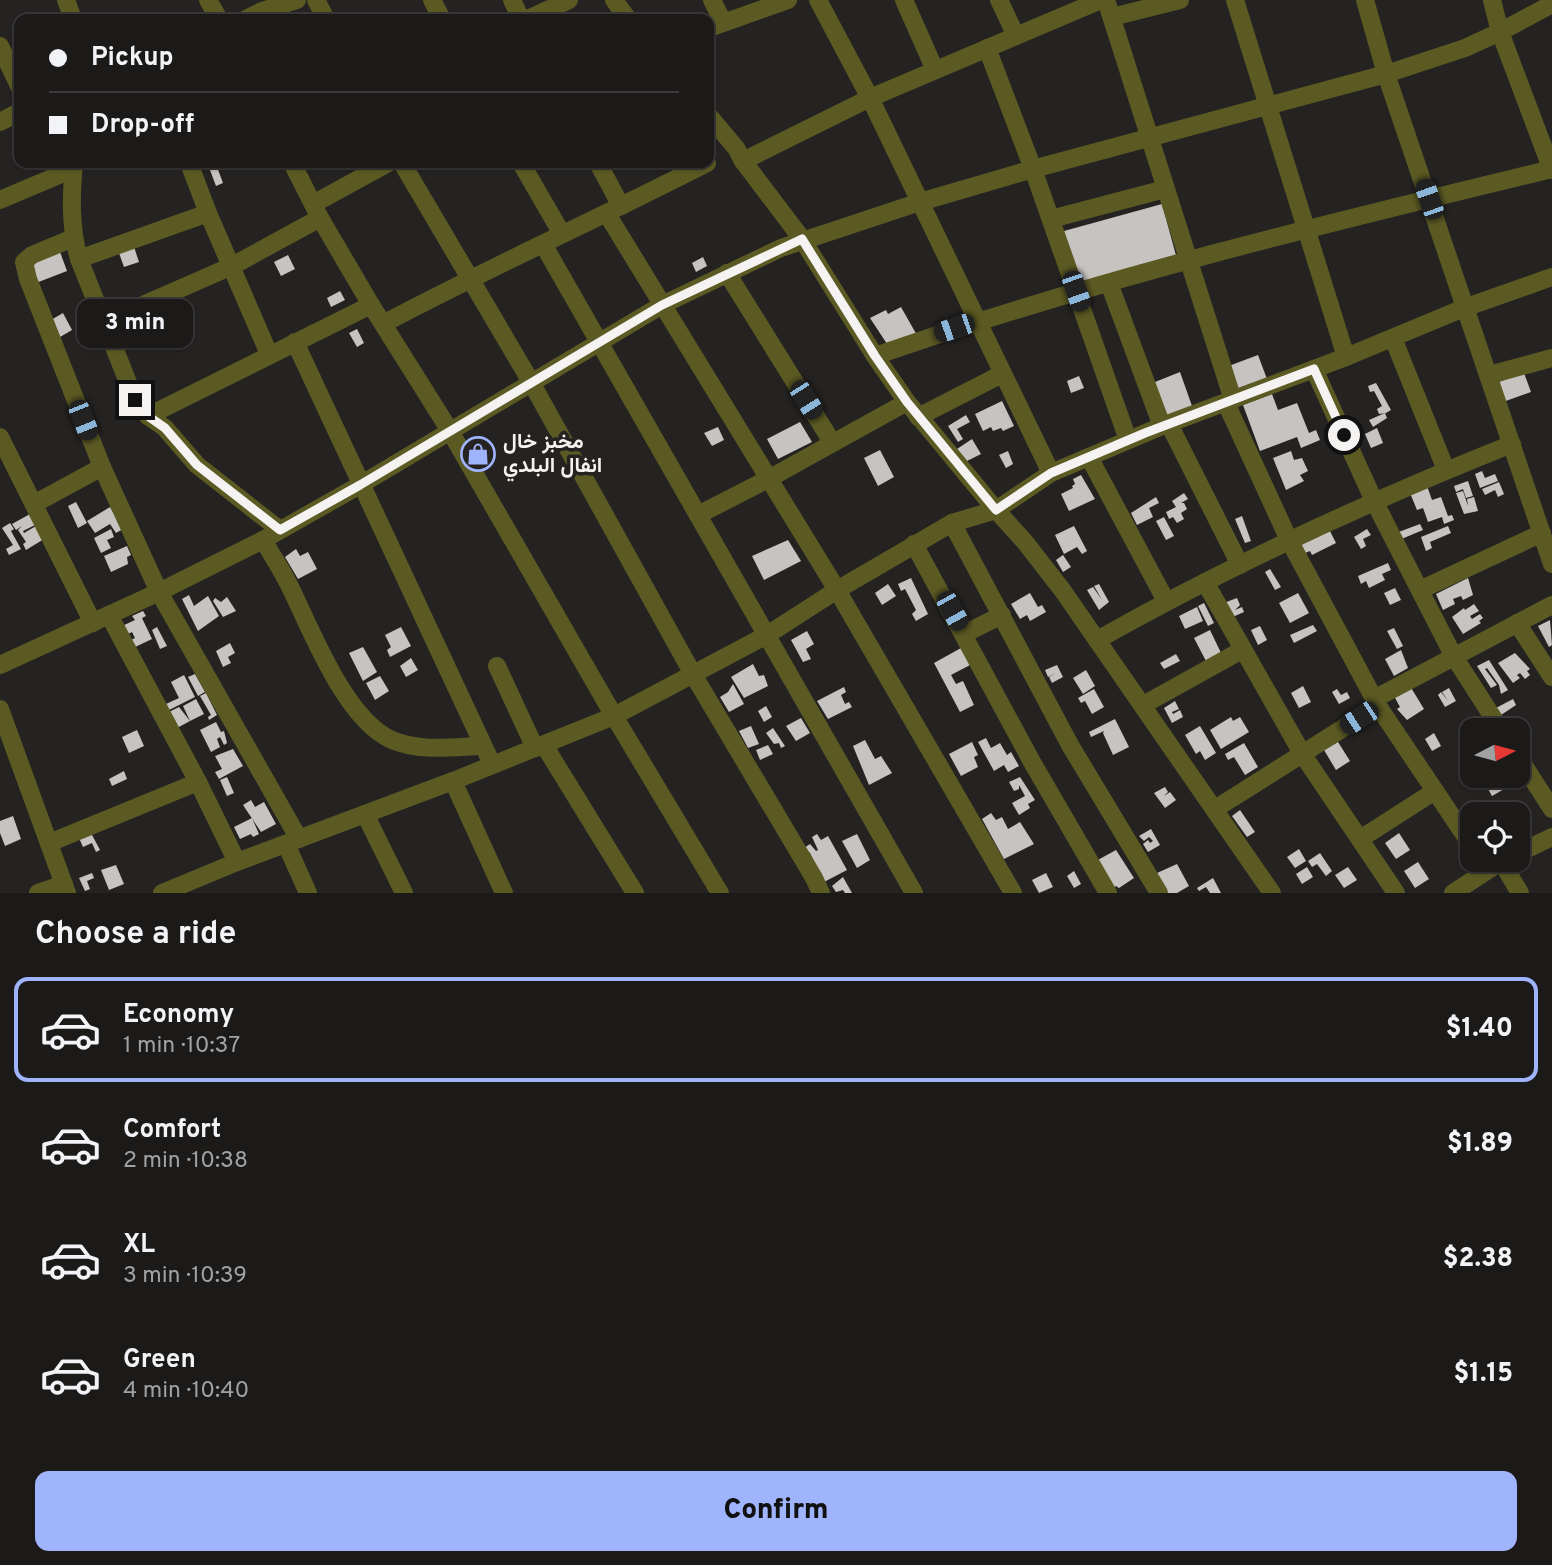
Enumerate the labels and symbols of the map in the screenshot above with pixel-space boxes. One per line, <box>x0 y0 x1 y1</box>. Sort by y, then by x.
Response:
car <box>1413 176 1446 222</box>
car <box>1060 268 1093 314</box>
callout: 3 min <box>77 298 193 348</box>
car <box>931 311 978 345</box>
car <box>786 377 827 423</box>
route end <box>119 384 151 416</box>
car <box>66 397 101 443</box>
route start <box>1328 419 1360 451</box>
place label: مخبز خال انفال البلدي <box>503 429 602 482</box>
shop icon: مخبز خال انفال البلدي <box>459 435 497 473</box>
car <box>933 588 972 634</box>
car <box>1336 698 1383 738</box>
north arrow <box>1460 718 1530 788</box>

